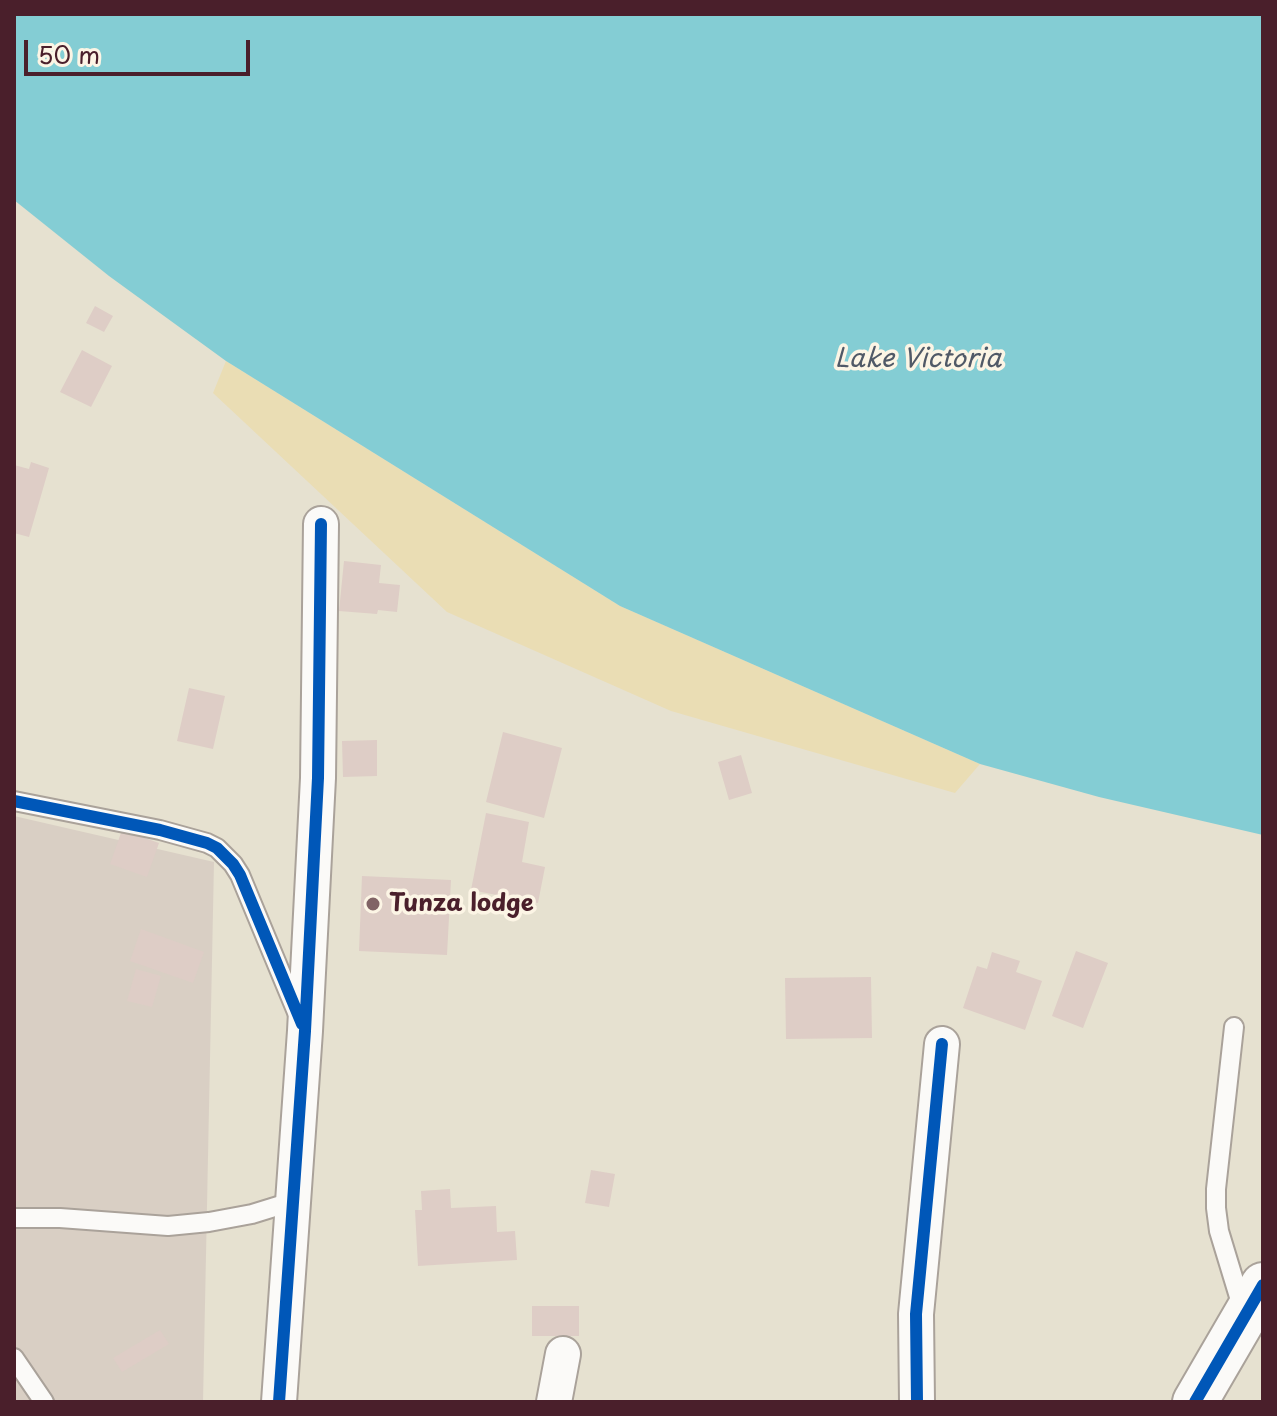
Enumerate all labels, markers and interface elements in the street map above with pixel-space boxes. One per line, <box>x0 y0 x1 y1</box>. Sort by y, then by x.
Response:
scale bar <box>28 24 254 74</box>
text: 50 m <box>38 36 100 72</box>
water label: Lake Victoria <box>835 344 1001 376</box>
place label: Tunza lodge <box>389 890 534 918</box>
marker: Tunza lodge <box>364 895 382 913</box>

